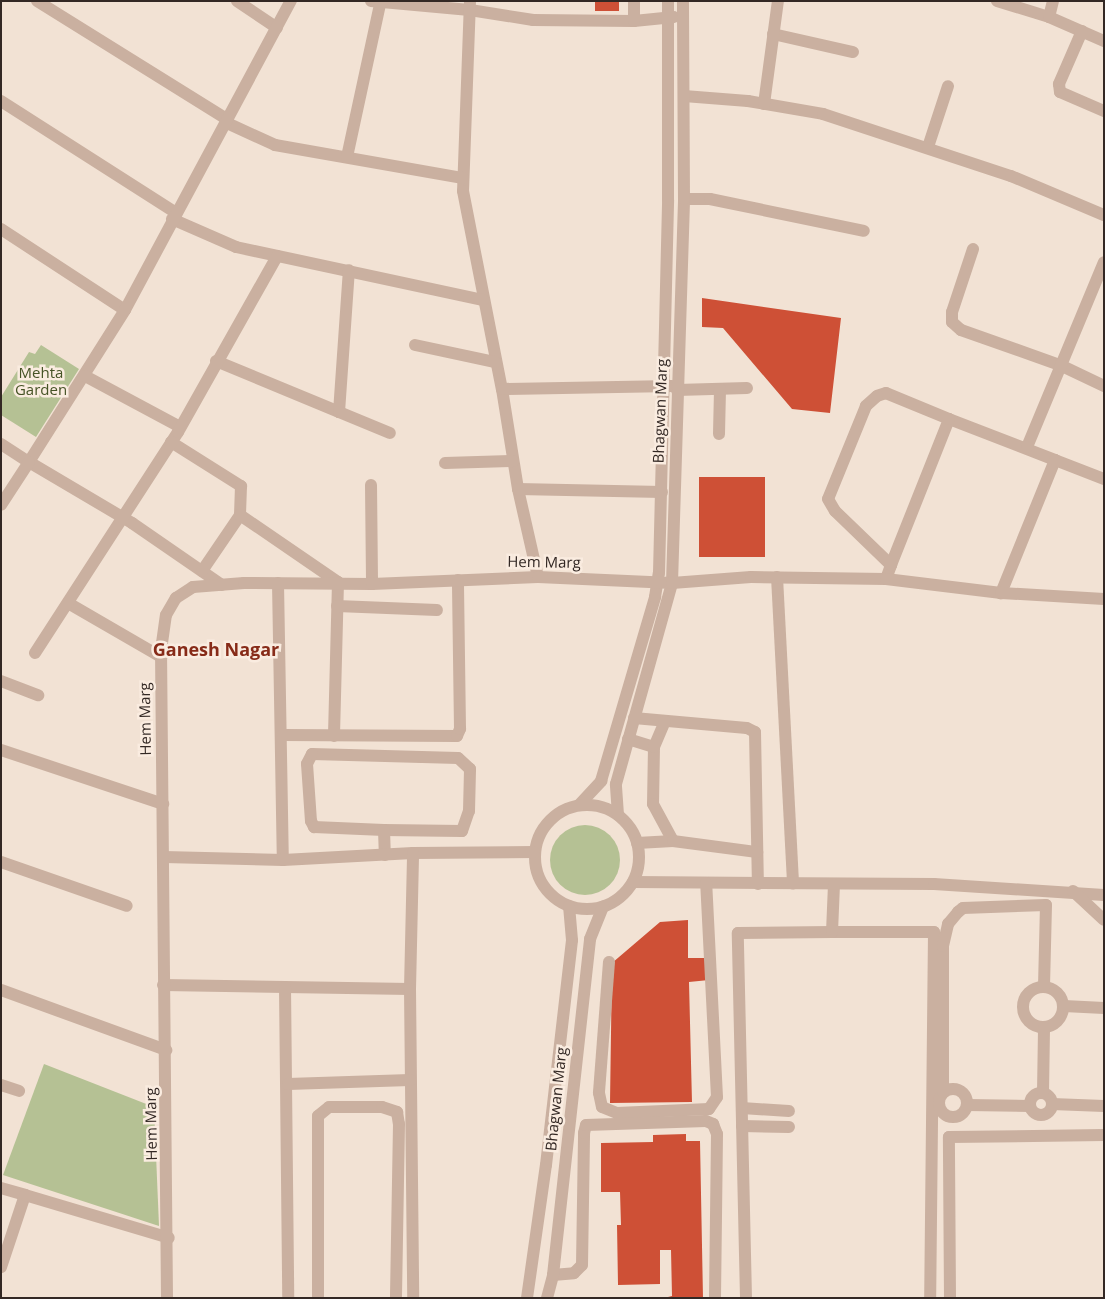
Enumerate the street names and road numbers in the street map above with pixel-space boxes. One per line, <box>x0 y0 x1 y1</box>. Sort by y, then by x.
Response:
street label: Bhagwan Marg <box>649 358 671 464</box>
street label: Hem Marg <box>507 552 581 572</box>
street label: Hem Marg <box>135 682 155 756</box>
street label: Bhagwan Marg <box>542 1046 570 1152</box>
street label: Hem Marg <box>141 1087 161 1161</box>

